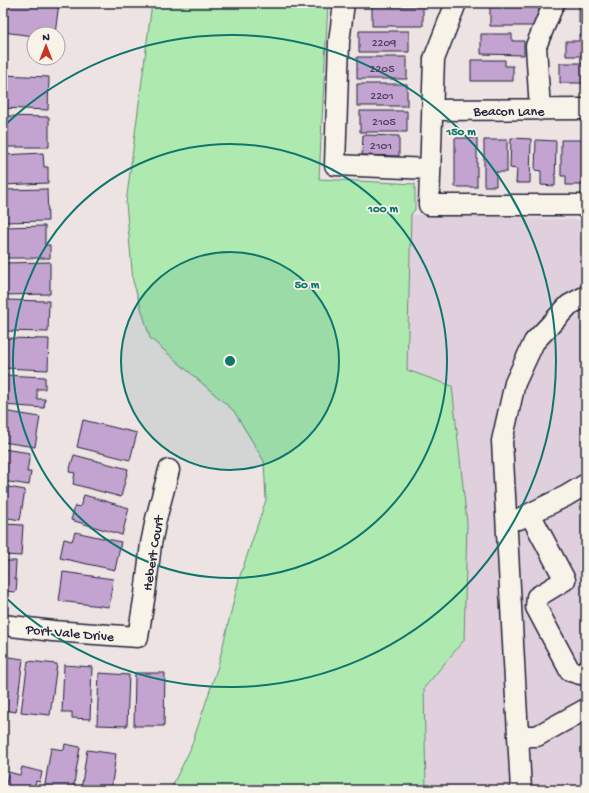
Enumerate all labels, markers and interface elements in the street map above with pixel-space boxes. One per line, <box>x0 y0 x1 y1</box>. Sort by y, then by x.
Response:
north arrow <box>26 26 66 66</box>
text: N <box>42 32 50 44</box>
house number: 2209 <box>372 37 396 51</box>
house number: 2205 <box>370 63 394 77</box>
house number: 2201 <box>370 90 394 104</box>
street label: Beacon Lane <box>473 104 545 121</box>
house number: 2105 <box>372 116 396 130</box>
text: 150 m <box>445 126 476 140</box>
house number: 2101 <box>370 140 392 154</box>
text: 100 m <box>367 203 398 217</box>
text: 50 m <box>295 279 320 293</box>
centre of rings <box>223 354 237 368</box>
street label: Hebert Court <box>140 513 169 592</box>
street label: Port Vale Drive <box>24 622 115 647</box>

